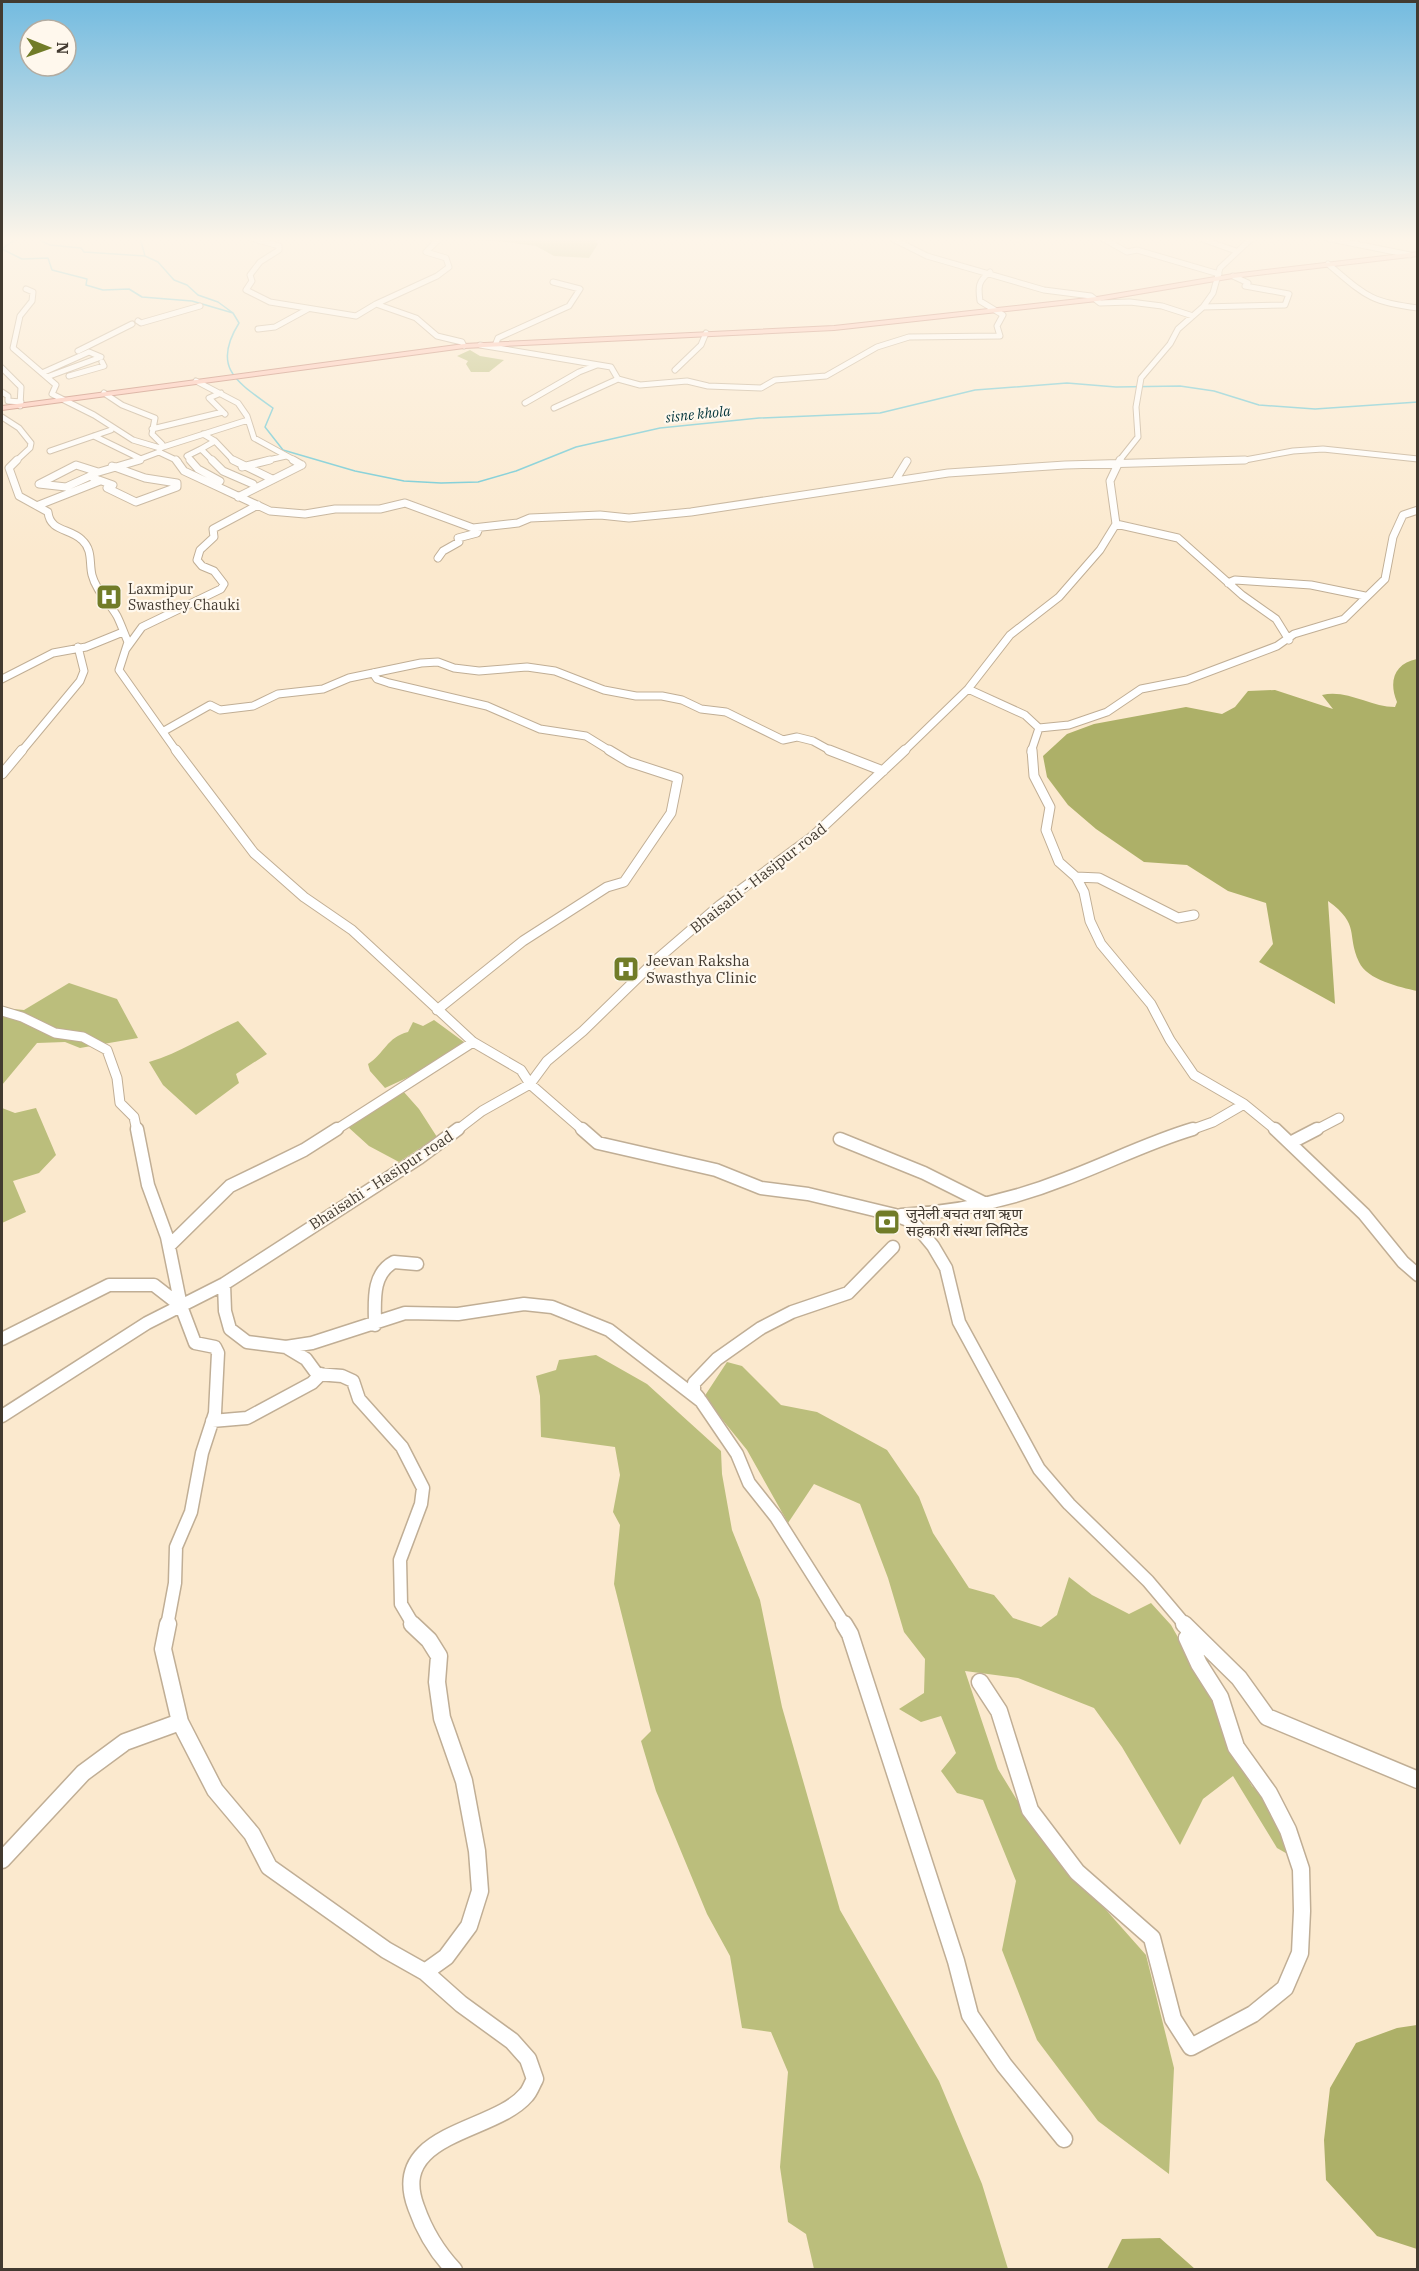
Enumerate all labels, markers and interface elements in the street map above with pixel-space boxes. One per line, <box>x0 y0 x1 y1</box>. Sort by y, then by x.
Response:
north arrow <box>18 18 78 78</box>
text: N <box>53 42 73 55</box>
water label: sisne khola <box>665 402 732 426</box>
place label: Laxmipur Swasthey Chauki <box>128 580 240 614</box>
hospital icon: Laxmipur Swasthey Chauki <box>94 582 124 612</box>
street label: Bhaisahi - Hasipur road <box>686 819 830 937</box>
place label: Jeevan Raksha Swasthya Clinic <box>646 951 757 987</box>
hospital icon: Jeevan Raksha Swasthya Clinic <box>611 954 641 984</box>
street label: Bhaisahi - Hasipur road <box>305 1126 457 1234</box>
place label: जुनेली बचत तथा ऋण सहकारी संस्था लिमिटेड <box>906 1204 1029 1240</box>
bank icon: जुनेली बचत तथा ऋण सहकारी संस्था लिमिटेड <box>872 1207 902 1237</box>

